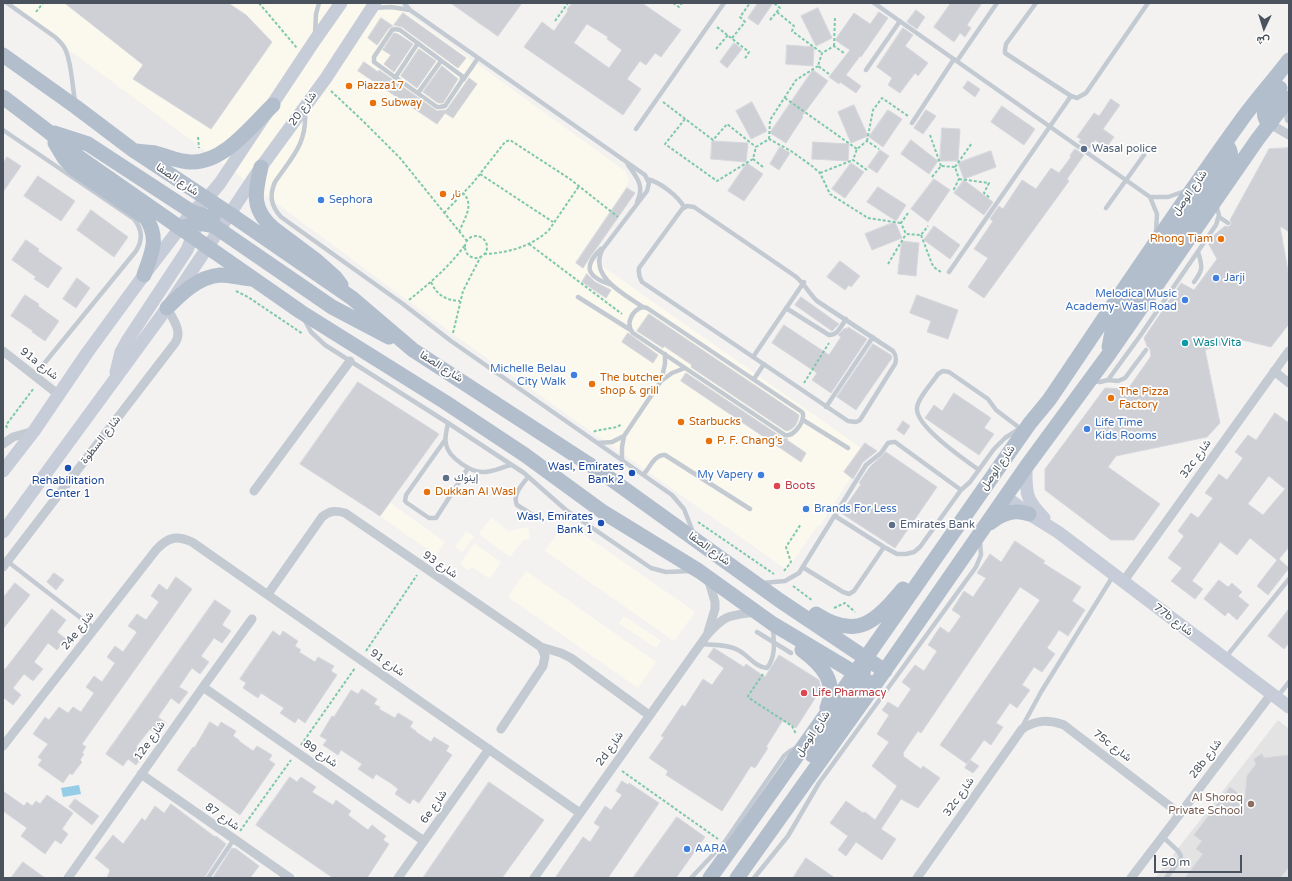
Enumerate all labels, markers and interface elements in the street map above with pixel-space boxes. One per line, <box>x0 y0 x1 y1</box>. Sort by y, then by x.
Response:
north arrow <box>1244 8 1284 48</box>
text: ش <box>1256 34 1270 47</box>
place label: Piazza17 <box>357 79 404 93</box>
marker: Piazza17 <box>344 81 354 91</box>
street label: شارع 20 <box>286 89 320 129</box>
place label: Subway <box>381 96 422 110</box>
marker: Subway <box>368 98 378 108</box>
place label: Wasal police <box>1092 142 1157 156</box>
marker: Wasal police <box>1079 144 1089 154</box>
street label: شارع الصفا <box>153 161 201 199</box>
street label: شارع الوصل <box>1170 168 1210 218</box>
place label: نار <box>451 187 461 201</box>
marker: نار <box>438 189 448 199</box>
place label: Sephora <box>329 193 373 207</box>
marker: Sephora <box>316 195 326 205</box>
place label: Rhong Tiam <box>1150 232 1213 246</box>
marker: Rhong Tiam <box>1216 234 1226 244</box>
place label: Jarji <box>1224 271 1245 285</box>
marker: Jarji <box>1211 273 1221 283</box>
place label: Melodica Music Academy- Wasl Road <box>1065 287 1177 313</box>
marker: Melodica Music Academy- Wasl Road <box>1180 295 1190 305</box>
place label: Wasl Vita <box>1193 336 1241 350</box>
marker: Wasl Vita <box>1180 338 1190 348</box>
street label: 91a شارع <box>17 345 61 383</box>
street label: شارع الصفا <box>417 349 465 385</box>
place label: Michelle Belau City Walk <box>490 362 566 388</box>
marker: Michelle Belau City Walk <box>569 370 579 380</box>
place label: The butcher shop & grill <box>600 371 663 397</box>
marker: The butcher shop & grill <box>587 379 597 389</box>
place label: The Pizza Factory <box>1119 385 1169 411</box>
marker: The Pizza Factory <box>1106 393 1116 403</box>
street label: شارع السطوة <box>78 413 124 467</box>
place label: Starbucks <box>689 415 741 429</box>
place label: Life Time Kids Rooms <box>1095 416 1157 442</box>
marker: Starbucks <box>676 417 686 427</box>
marker: Life Time Kids Rooms <box>1082 424 1092 434</box>
place label: P. F. Chang’s <box>717 434 783 448</box>
marker: P. F. Chang’s <box>704 436 714 446</box>
street label: 32c شارع <box>1178 437 1214 481</box>
street label: شارع الوصل <box>978 443 1018 493</box>
place label: Wasl, Emirates Bank 2 <box>548 460 624 486</box>
marker: Rehabilitation Center 1 <box>63 463 73 473</box>
marker: Wasl, Emirates Bank 2 <box>627 468 637 478</box>
place label: My Vapery <box>697 468 753 482</box>
marker: My Vapery <box>756 470 766 480</box>
place label: إينوك <box>454 471 478 485</box>
marker: إينوك <box>441 473 451 483</box>
place label: Rehabilitation Center 1 <box>32 474 104 500</box>
place label: Boots <box>785 479 815 493</box>
marker: Boots <box>772 481 782 491</box>
place label: Dukkan Al Wasl <box>435 485 516 499</box>
marker: Dukkan Al Wasl <box>422 487 432 497</box>
place label: Brands For Less <box>814 502 897 516</box>
marker: Brands For Less <box>801 504 811 514</box>
place label: Wasl, Emirates Bank 1 <box>517 510 593 536</box>
marker: Wasl, Emirates Bank 1 <box>596 518 606 528</box>
place label: Emirates Bank <box>900 518 975 532</box>
marker: Emirates Bank <box>887 520 897 530</box>
street label: شارع الصفا <box>685 529 733 569</box>
street label: شارع 93 <box>420 549 460 581</box>
street label: 77b شارع <box>1151 601 1195 639</box>
street label: 24e شارع <box>59 609 97 653</box>
street label: شارع 91 <box>367 646 407 680</box>
place label: Life Pharmacy <box>812 686 887 700</box>
marker: Life Pharmacy <box>799 688 809 698</box>
street label: شارع الوصل <box>793 709 833 759</box>
street label: 12e شارع <box>132 719 168 763</box>
street label: 75c شارع <box>1090 727 1134 765</box>
street label: 2d شارع <box>593 729 627 769</box>
street label: شارع 89 <box>300 737 340 771</box>
street label: 28b شارع <box>1187 737 1225 781</box>
street label: 32c شارع <box>941 775 977 819</box>
street label: 6e شارع <box>418 788 450 826</box>
place label: Al Shoroq Private School <box>1168 791 1243 817</box>
marker: Al Shoroq Private School <box>1246 799 1256 809</box>
street label: شارع 87 <box>202 800 242 834</box>
place label: AARA <box>695 842 727 856</box>
marker: AARA <box>682 844 692 854</box>
scale bar <box>1156 847 1244 873</box>
text: 50 m <box>1161 855 1190 869</box>

